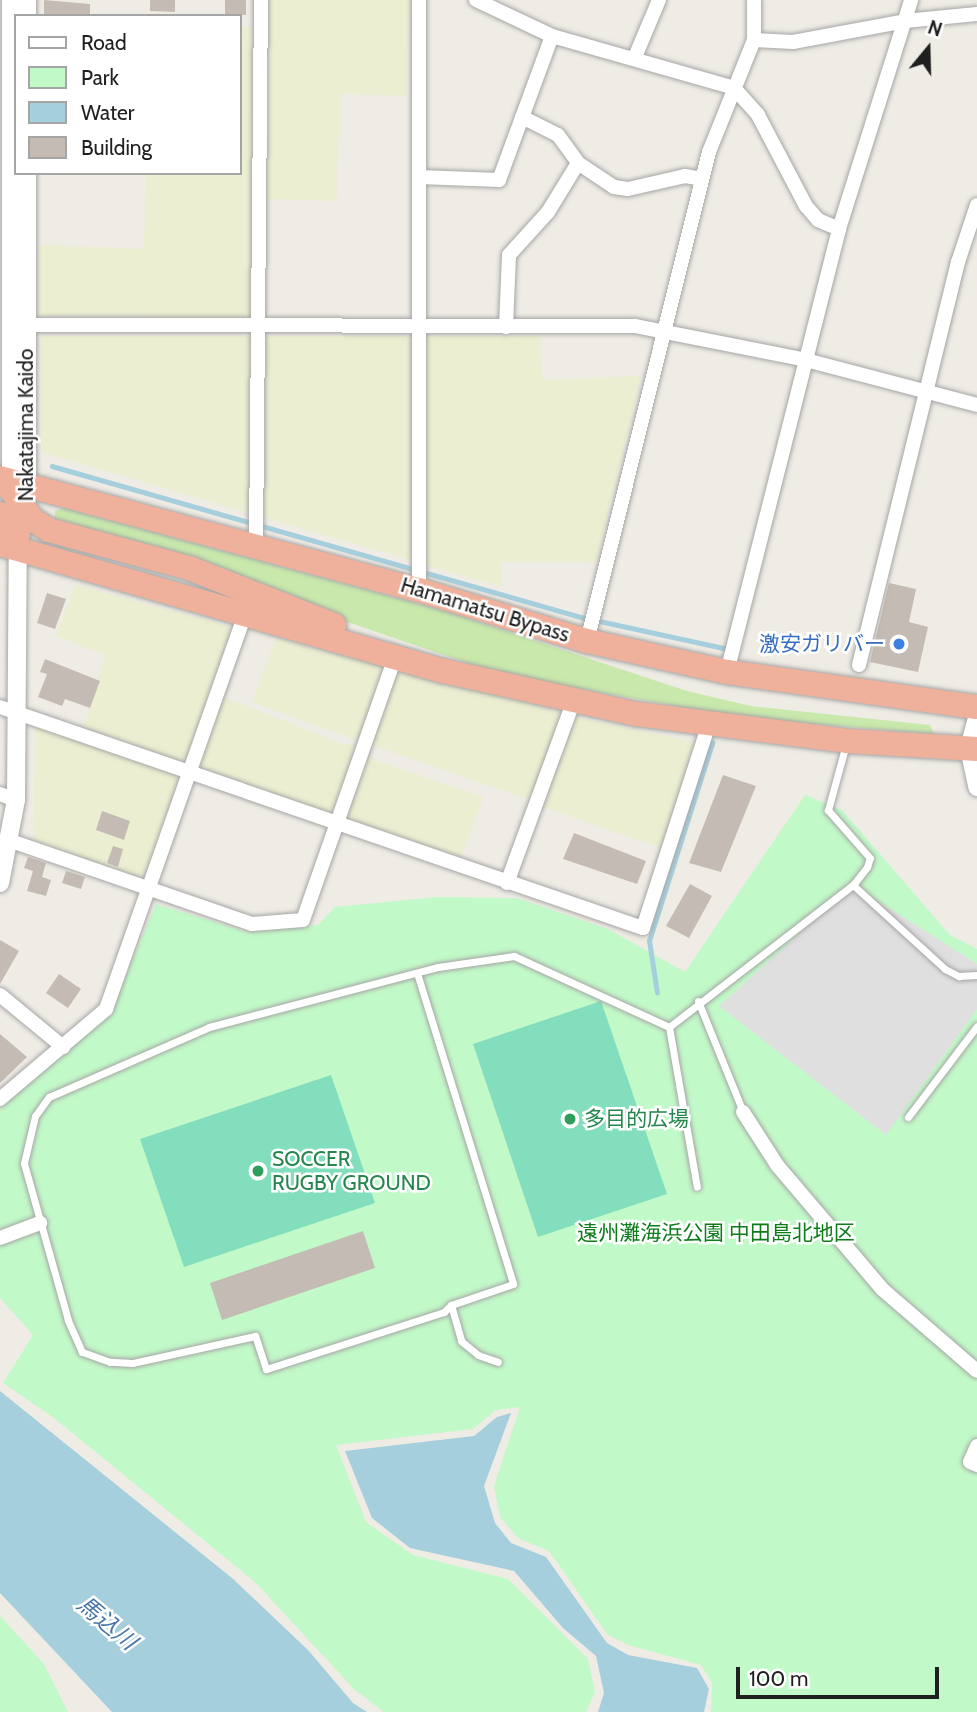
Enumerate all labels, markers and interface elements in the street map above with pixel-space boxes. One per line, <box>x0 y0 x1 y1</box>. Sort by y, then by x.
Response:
legend <box>14 14 242 175</box>
north arrow <box>893 14 963 84</box>
text: N <box>925 16 945 42</box>
text: Road <box>81 30 127 55</box>
text: Park <box>81 65 119 90</box>
text: Water <box>81 100 134 125</box>
text: Building <box>81 135 152 160</box>
street label: Nakatajima Kaido <box>13 349 39 501</box>
street label: Hamamatsu Bypass <box>398 572 572 648</box>
place label: 激安ガリバー <box>759 631 885 657</box>
marker: 激安ガリバー <box>891 636 907 652</box>
place label: 多目的広場 <box>584 1106 689 1132</box>
marker: 多目的広場 <box>562 1111 578 1127</box>
place label: SOCCER RUGBY GROUND <box>272 1146 431 1196</box>
marker: SOCCER RUGBY GROUND <box>250 1163 266 1179</box>
park label: 遠州灘海浜公園 中田島北地区 <box>577 1220 855 1246</box>
water label: 馬込川 <box>72 1590 142 1656</box>
scale bar <box>739 1652 942 1696</box>
text: 100 m <box>749 1666 808 1691</box>

